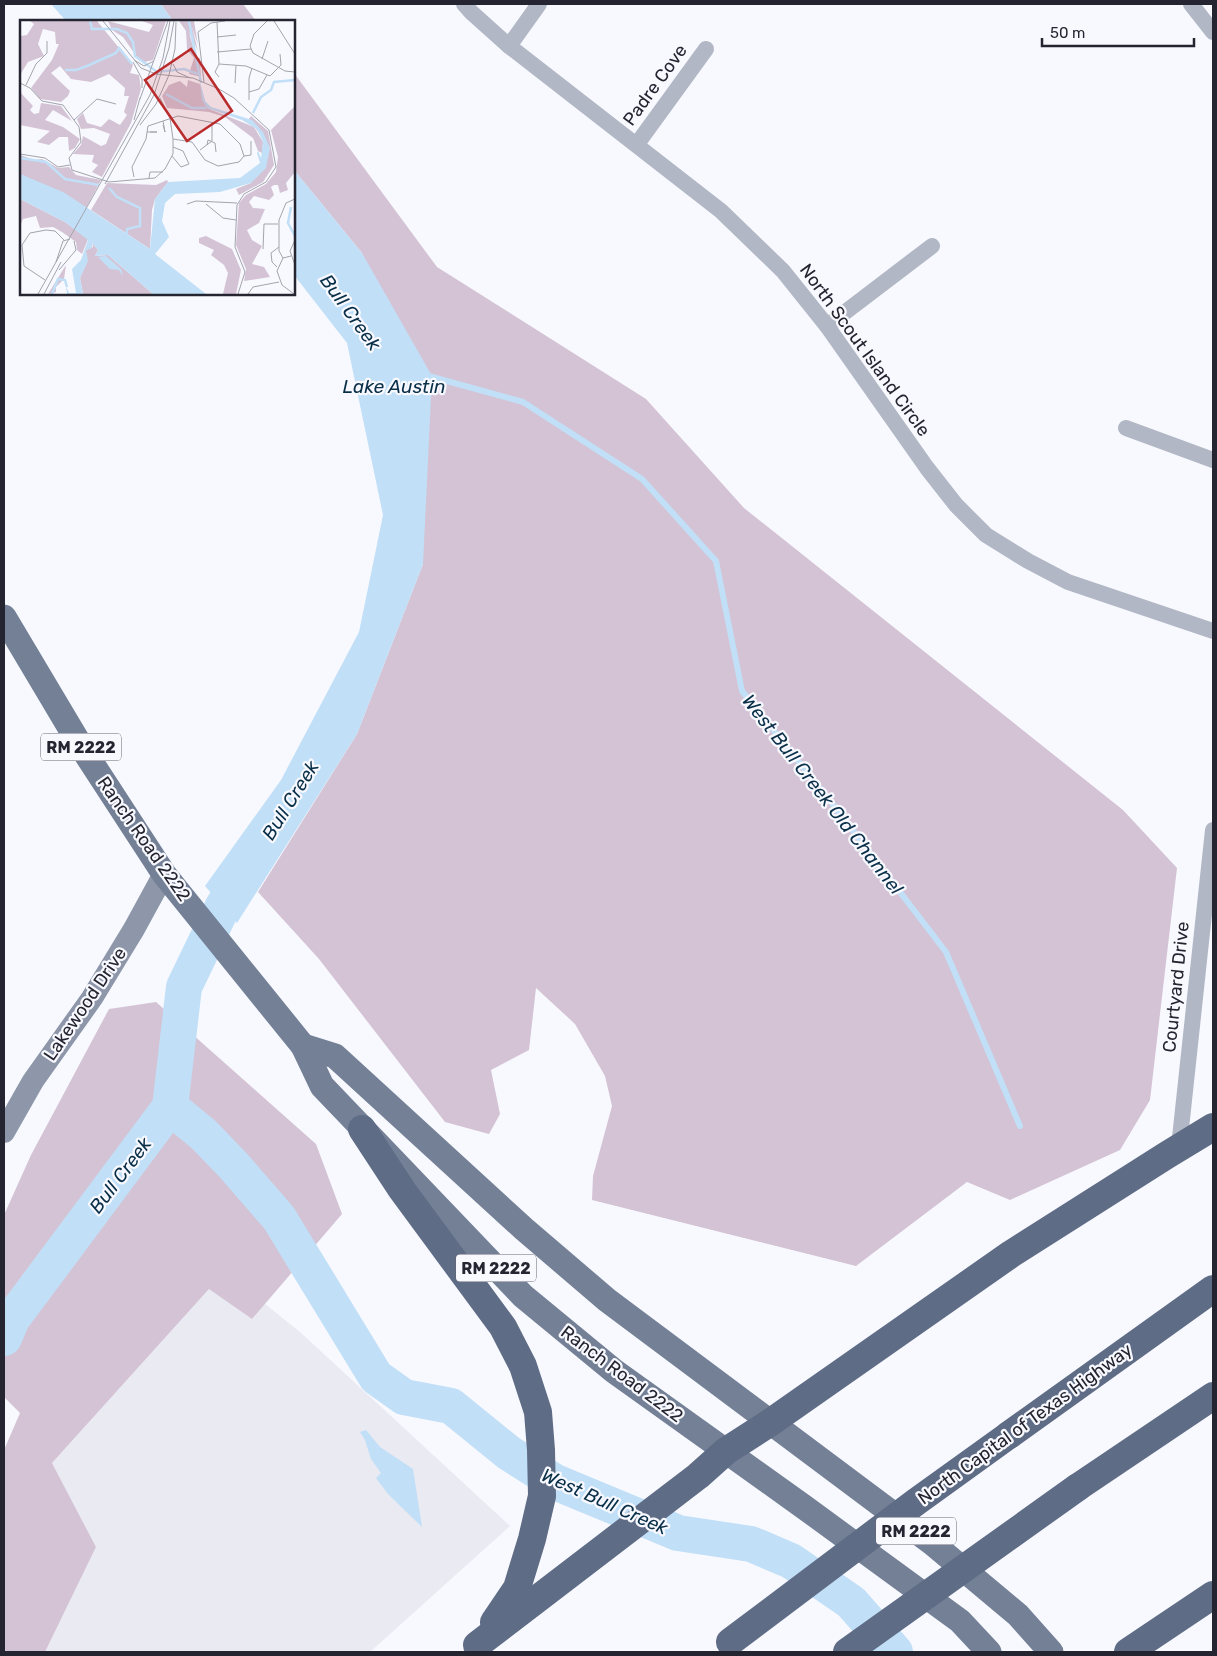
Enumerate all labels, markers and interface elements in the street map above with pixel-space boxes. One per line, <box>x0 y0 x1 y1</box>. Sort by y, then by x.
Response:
scale bar <box>1042 15 1194 47</box>
inset map <box>20 20 295 295</box>
text: 50 m <box>1050 24 1085 42</box>
street label: Padre Cove <box>618 40 692 130</box>
street label: North Scout Island Circle <box>795 260 935 440</box>
water label: Bull Creek <box>315 270 386 355</box>
water label: Lake Austin <box>342 375 446 398</box>
water label: West Bull Creek Old Channel <box>737 690 908 899</box>
road number: RM 2222 <box>41 734 121 760</box>
water label: Bull Creek <box>257 756 324 844</box>
street label: Ranch Road 2222 <box>93 772 195 906</box>
street label: Courtyard Drive <box>1158 920 1194 1054</box>
street label: Lakewood Drive <box>39 943 131 1065</box>
water label: Bull Creek <box>84 1133 156 1218</box>
road number: RM 2222 <box>456 1254 536 1282</box>
street label: Ranch Road 2222 <box>557 1321 687 1427</box>
street label: North Capital of Texas Highway <box>913 1339 1137 1509</box>
water label: West Bull Creek <box>538 1463 672 1540</box>
road number: RM 2222 <box>876 1518 956 1544</box>

